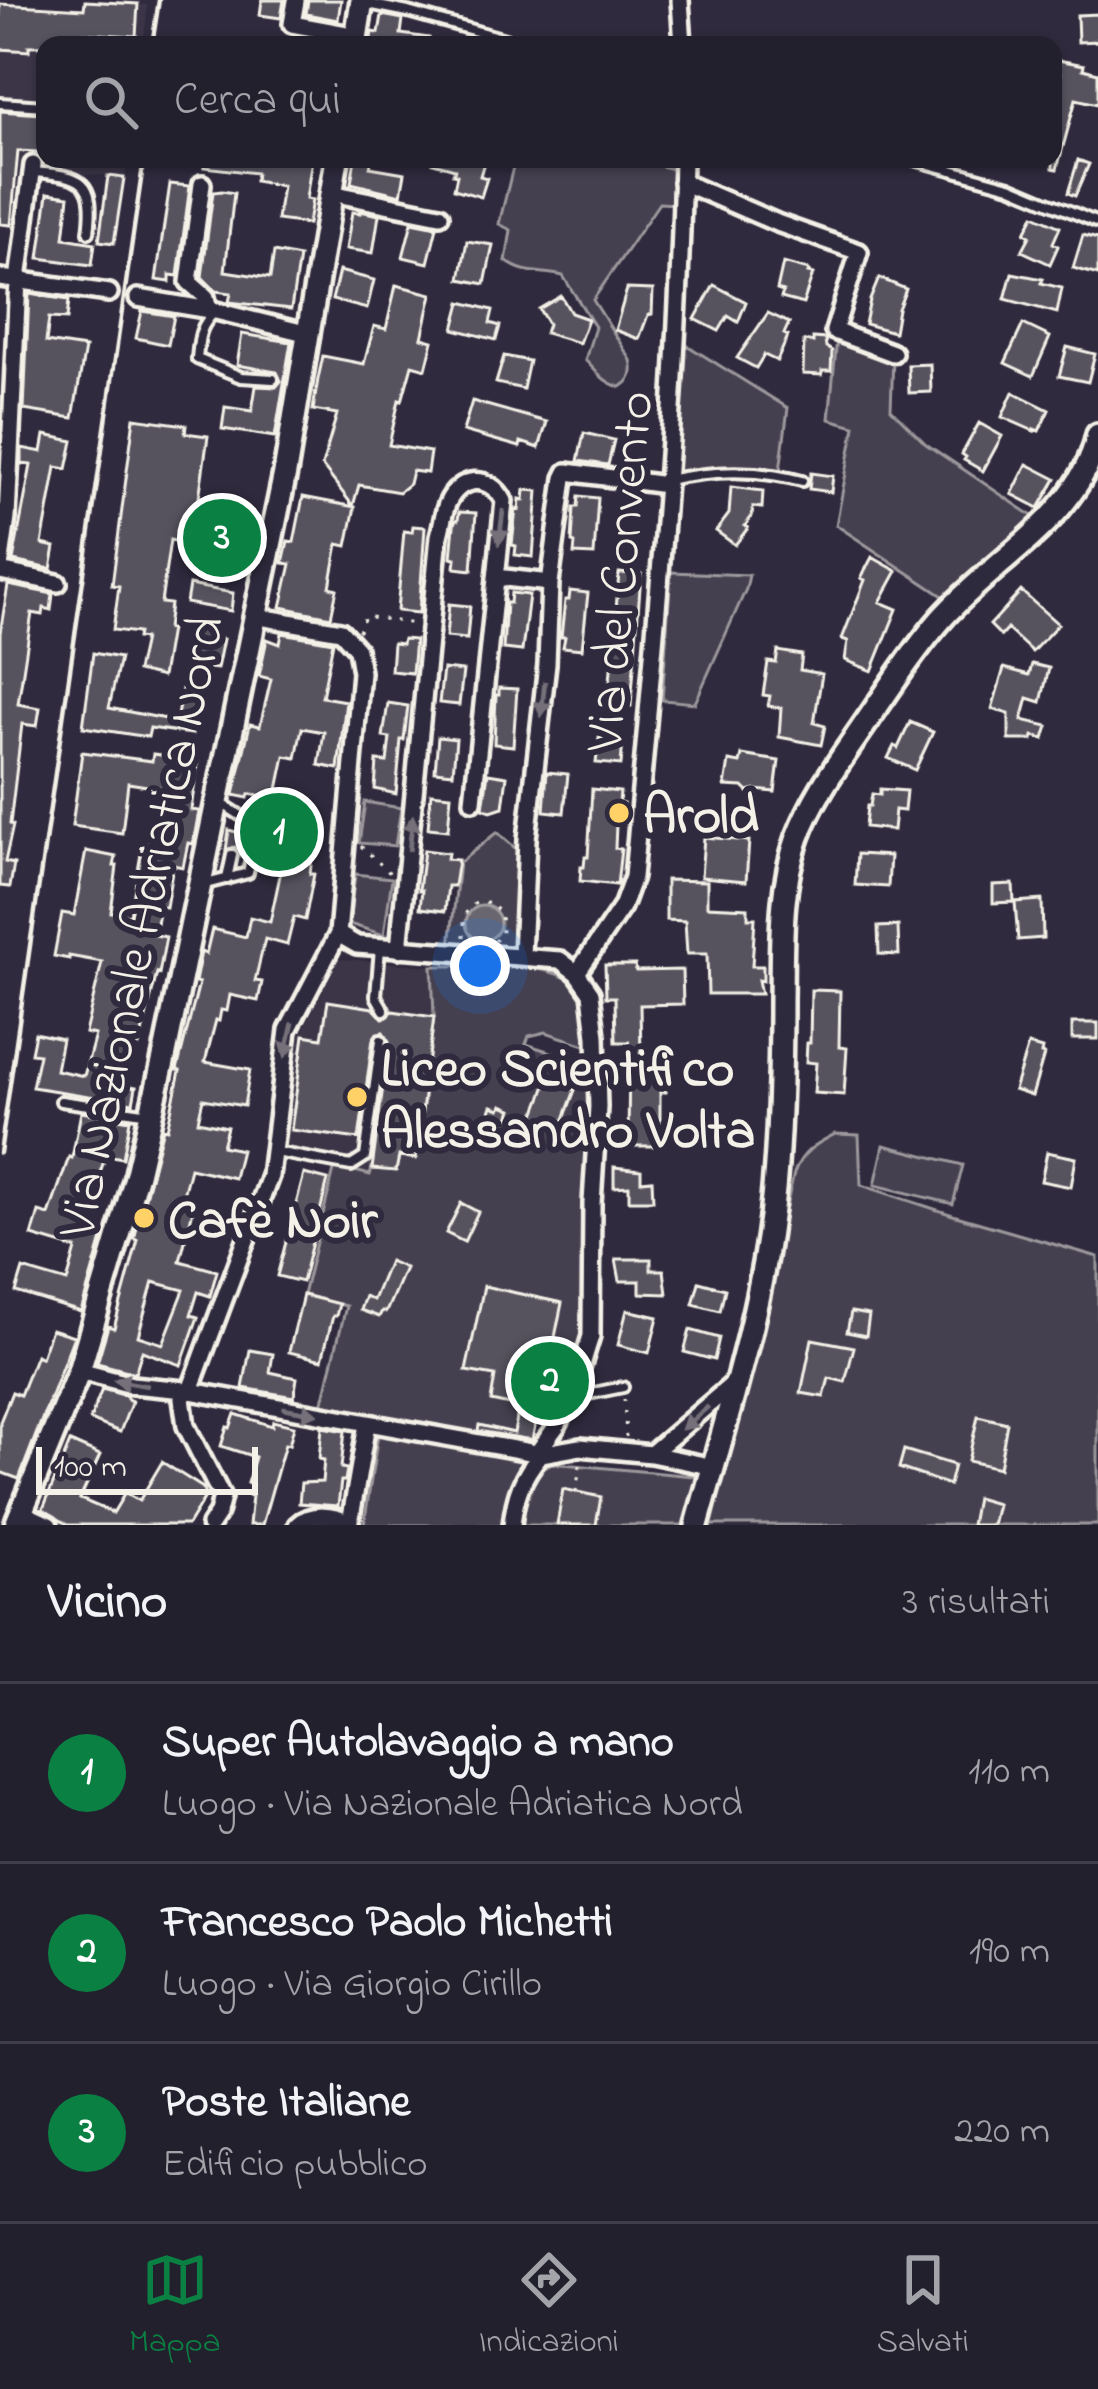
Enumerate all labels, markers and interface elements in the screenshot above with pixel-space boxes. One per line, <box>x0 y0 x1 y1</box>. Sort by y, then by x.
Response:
search box <box>36 36 1062 168</box>
icon: search <box>78 69 144 135</box>
text: Cerca qui <box>174 69 341 135</box>
street label: Via del Convento <box>568 388 678 756</box>
pin: 3 <box>183 493 261 583</box>
one-way arrow <box>491 509 510 546</box>
street label: Via Nazionale Adriatica Nord <box>41 609 249 1247</box>
one-way arrow <box>533 681 552 718</box>
place label: Arold <box>643 780 760 858</box>
pin: 1 <box>240 787 318 877</box>
marker: Arold <box>606 800 632 826</box>
one-way arrow <box>402 814 421 851</box>
your location <box>450 936 510 996</box>
one-way arrow <box>278 1021 297 1059</box>
place label: Liceo Scientifico Alessandro Volta <box>381 1033 755 1173</box>
marker: Liceo Scientifico Alessandro Volta <box>344 1084 370 1110</box>
place label: Cafè Noir <box>168 1185 379 1263</box>
marker: Cafè Noir <box>131 1205 157 1231</box>
pin: 2 <box>511 1336 589 1426</box>
one-way arrow <box>112 1374 150 1392</box>
one-way arrow <box>282 1403 320 1421</box>
one-way arrow <box>680 1404 710 1431</box>
scale bar <box>36 1441 258 1494</box>
text: 100 m <box>54 1444 127 1492</box>
text: Vicino <box>48 1566 167 1641</box>
text: 3 risultati <box>902 1575 1050 1632</box>
text: Super Autolavaggio a mano <box>162 1711 674 1777</box>
text: 1 <box>81 1744 93 1801</box>
text: 110 m <box>968 1744 1050 1801</box>
text: Luogo · Via Nazionale Adriatica Nord <box>162 1777 743 1834</box>
text: Francesco Paolo Michetti <box>162 1891 613 1957</box>
text: 2 <box>77 1924 97 1981</box>
text: 190 m <box>969 1924 1050 1981</box>
text: Luogo · Via Giorgio Cirillo <box>162 1957 542 2014</box>
text: Poste Italiane <box>162 2071 411 2137</box>
text: 3 <box>79 2104 95 2161</box>
text: 220 m <box>954 2104 1050 2161</box>
text: Edificio pubblico <box>162 2137 427 2194</box>
tab: Mappa <box>129 2247 221 2367</box>
tab: Indicazioni <box>479 2247 619 2367</box>
tab: Salvati <box>877 2247 969 2367</box>

